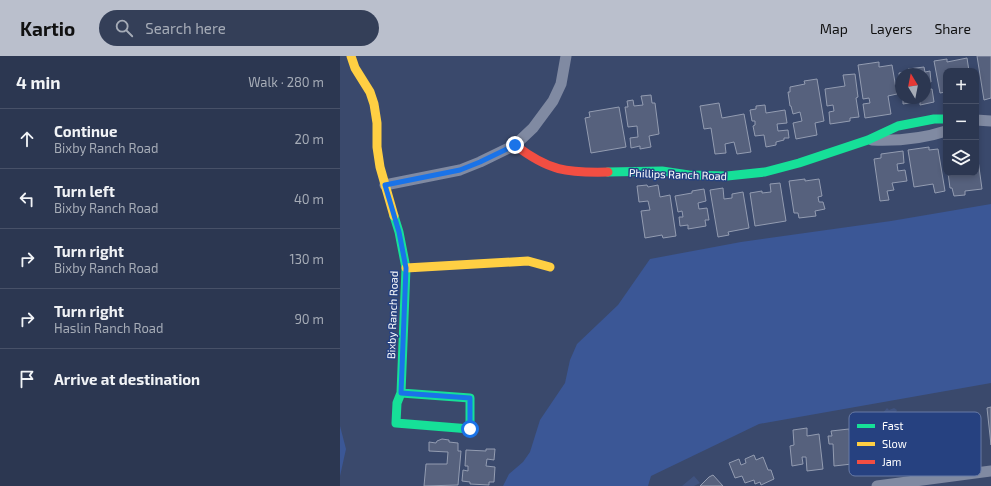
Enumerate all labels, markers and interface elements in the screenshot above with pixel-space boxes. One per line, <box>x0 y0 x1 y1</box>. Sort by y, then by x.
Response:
search box <box>99 10 379 46</box>
text: Kartio <box>20 17 75 40</box>
icon: search <box>113 17 135 39</box>
text: Search here <box>145 19 226 37</box>
text: Map <box>820 20 848 37</box>
text: Layers <box>870 20 912 37</box>
text: Share <box>934 20 971 37</box>
north arrow <box>895 68 931 104</box>
map controls <box>943 68 979 176</box>
button: + <box>943 68 979 104</box>
text: 4 min <box>16 72 60 92</box>
text: Walk · 280 m <box>248 74 324 90</box>
button: − <box>943 104 979 140</box>
text: Continue <box>54 122 117 140</box>
icon: ahead <box>16 128 38 150</box>
text: 20 m <box>295 131 324 147</box>
route end <box>506 136 524 154</box>
text: Bixby Ranch Road <box>54 140 158 156</box>
button: layers <box>943 140 979 176</box>
street label: Phillips Ranch Road <box>629 166 727 182</box>
text: Turn left <box>54 182 115 200</box>
icon: left <box>16 188 38 210</box>
text: 40 m <box>294 191 324 207</box>
text: Bixby Ranch Road <box>54 200 158 216</box>
text: Turn right <box>54 242 124 260</box>
icon: right <box>16 248 38 270</box>
text: 130 m <box>289 251 324 267</box>
text: Bixby Ranch Road <box>54 260 158 276</box>
street label: Bixby Ranch Road <box>384 271 400 359</box>
text: Turn right <box>54 302 124 320</box>
icon: right <box>16 308 38 330</box>
text: 90 m <box>294 311 324 327</box>
text: Haslin Ranch Road <box>54 320 163 336</box>
icon: arrive <box>16 368 38 390</box>
text: Arrive at destination <box>54 370 200 388</box>
legend <box>849 412 981 476</box>
text: Fast <box>882 419 904 432</box>
route start <box>461 420 479 438</box>
text: Slow <box>882 437 907 450</box>
text: Jam <box>882 455 901 468</box>

